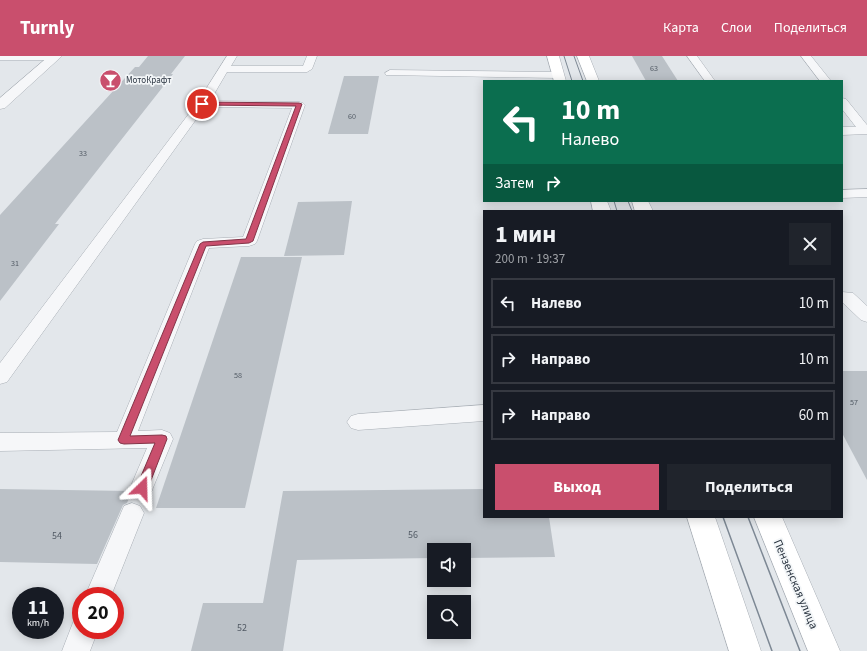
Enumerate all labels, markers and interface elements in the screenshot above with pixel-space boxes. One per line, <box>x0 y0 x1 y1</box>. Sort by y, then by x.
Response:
text: Turnly <box>20 15 74 42</box>
text: Карта <box>663 18 699 38</box>
text: Слои <box>721 18 752 38</box>
text: Поделиться <box>774 18 847 38</box>
house number: 63 <box>650 63 658 74</box>
bar icon: МотоКрафт <box>98 67 124 93</box>
place label: МотоКрафт <box>126 74 171 87</box>
pin <box>185 87 219 121</box>
text: 10 m <box>561 90 620 130</box>
icon: arrive <box>191 93 213 115</box>
icon: left <box>495 96 547 148</box>
house number: 60 <box>348 111 356 122</box>
text: Налево <box>561 127 619 152</box>
house number: 33 <box>79 148 87 159</box>
icon: right <box>542 172 564 194</box>
text: Затем <box>495 173 534 194</box>
text: 1 мин <box>495 217 556 252</box>
button: close <box>789 223 831 265</box>
text: 200 m · 19:37 <box>495 250 565 268</box>
house number: 31 <box>11 258 19 269</box>
icon: left <box>497 292 519 314</box>
text: Налево <box>531 293 582 314</box>
text: 10 m <box>799 293 829 314</box>
icon: right <box>497 348 519 370</box>
text: Направо <box>531 349 590 370</box>
text: 10 m <box>799 349 829 370</box>
house number: 58 <box>234 370 242 381</box>
house number: 57 <box>850 397 858 408</box>
icon: right <box>497 404 519 426</box>
text: Направо <box>531 405 590 426</box>
text: 60 m <box>799 405 829 426</box>
button: Выход <box>495 464 659 510</box>
button: Поделиться <box>667 464 831 510</box>
position arrow <box>121 467 163 509</box>
house number: 56 <box>408 528 418 542</box>
house number: 54 <box>52 529 62 543</box>
street label: Пензенская улица <box>769 537 822 632</box>
map controls <box>427 543 471 639</box>
button: sound <box>427 543 471 587</box>
speed limit sign: 20 <box>72 587 124 639</box>
text: 11 <box>27 594 49 622</box>
button: search <box>427 595 471 639</box>
text: km/h <box>27 616 49 630</box>
house number: 52 <box>237 621 247 635</box>

